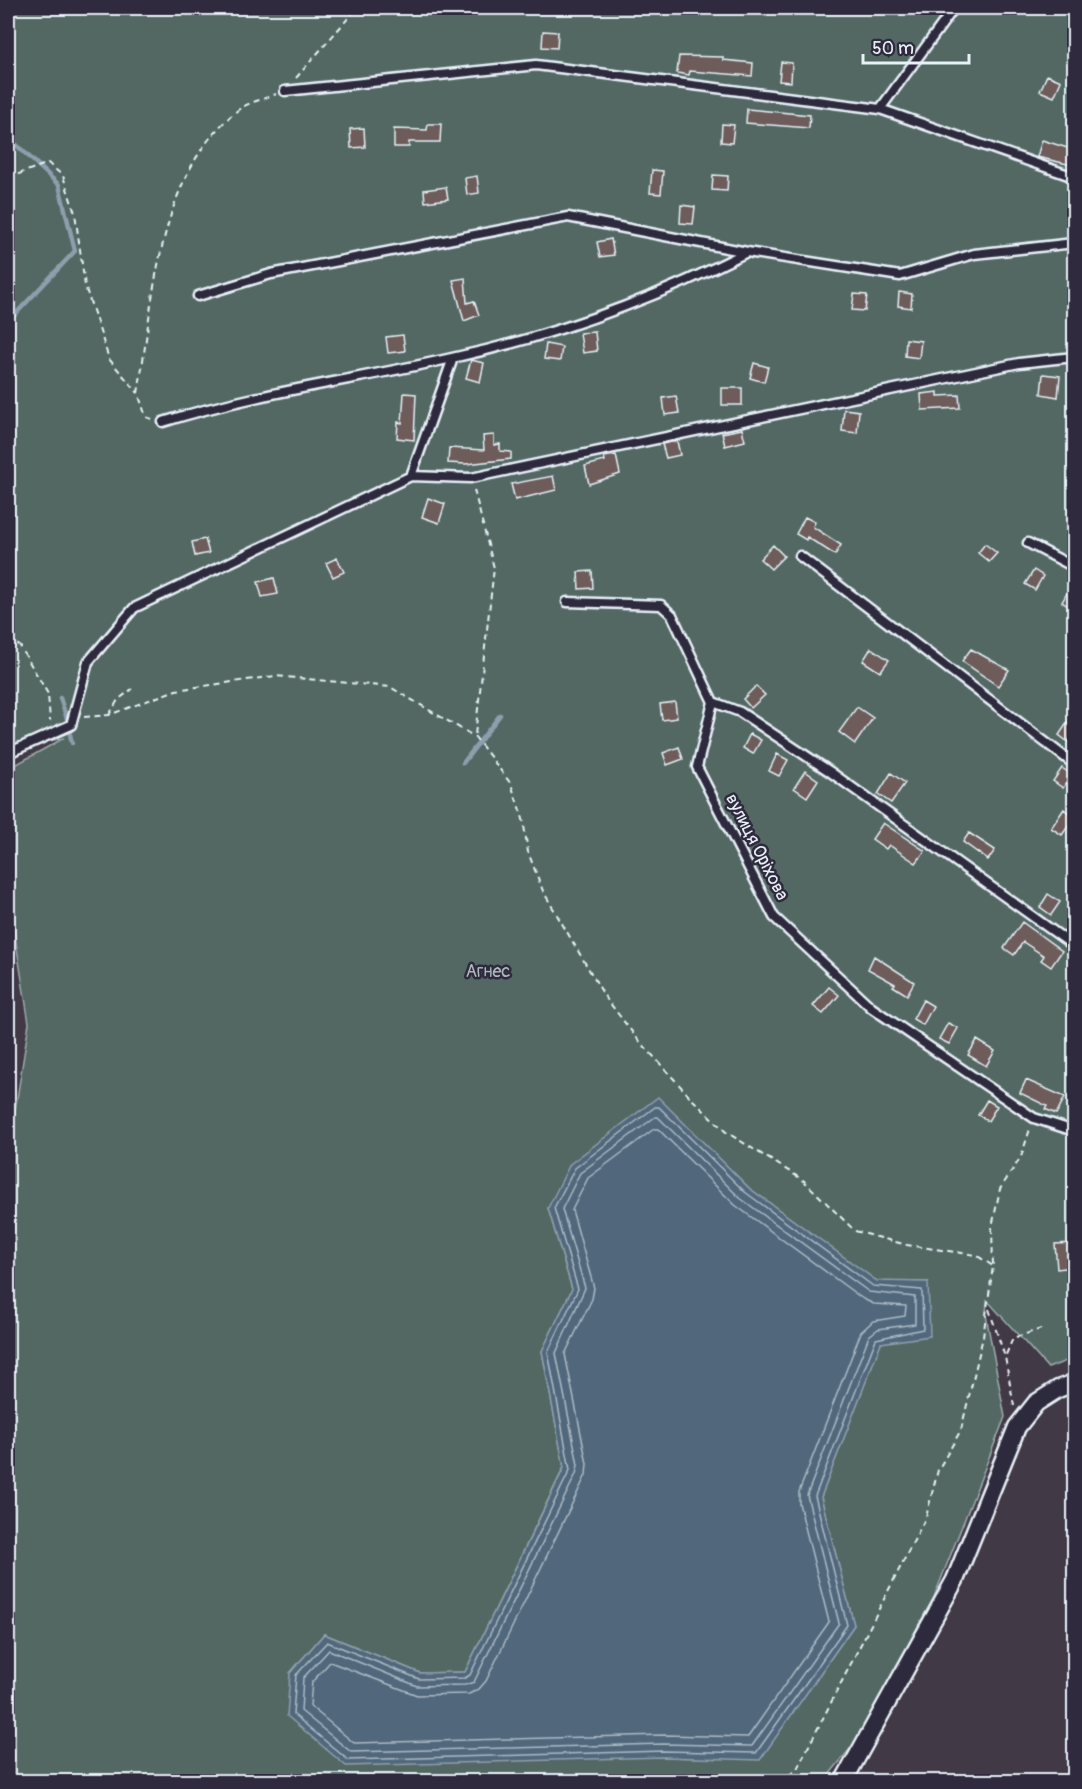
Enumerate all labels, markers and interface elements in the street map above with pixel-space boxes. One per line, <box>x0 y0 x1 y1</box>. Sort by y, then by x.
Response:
scale bar <box>863 27 970 65</box>
text: 50 m <box>872 37 914 60</box>
street label: вулиця Оріхова <box>720 790 794 904</box>
park label: Агнес <box>466 960 510 983</box>

